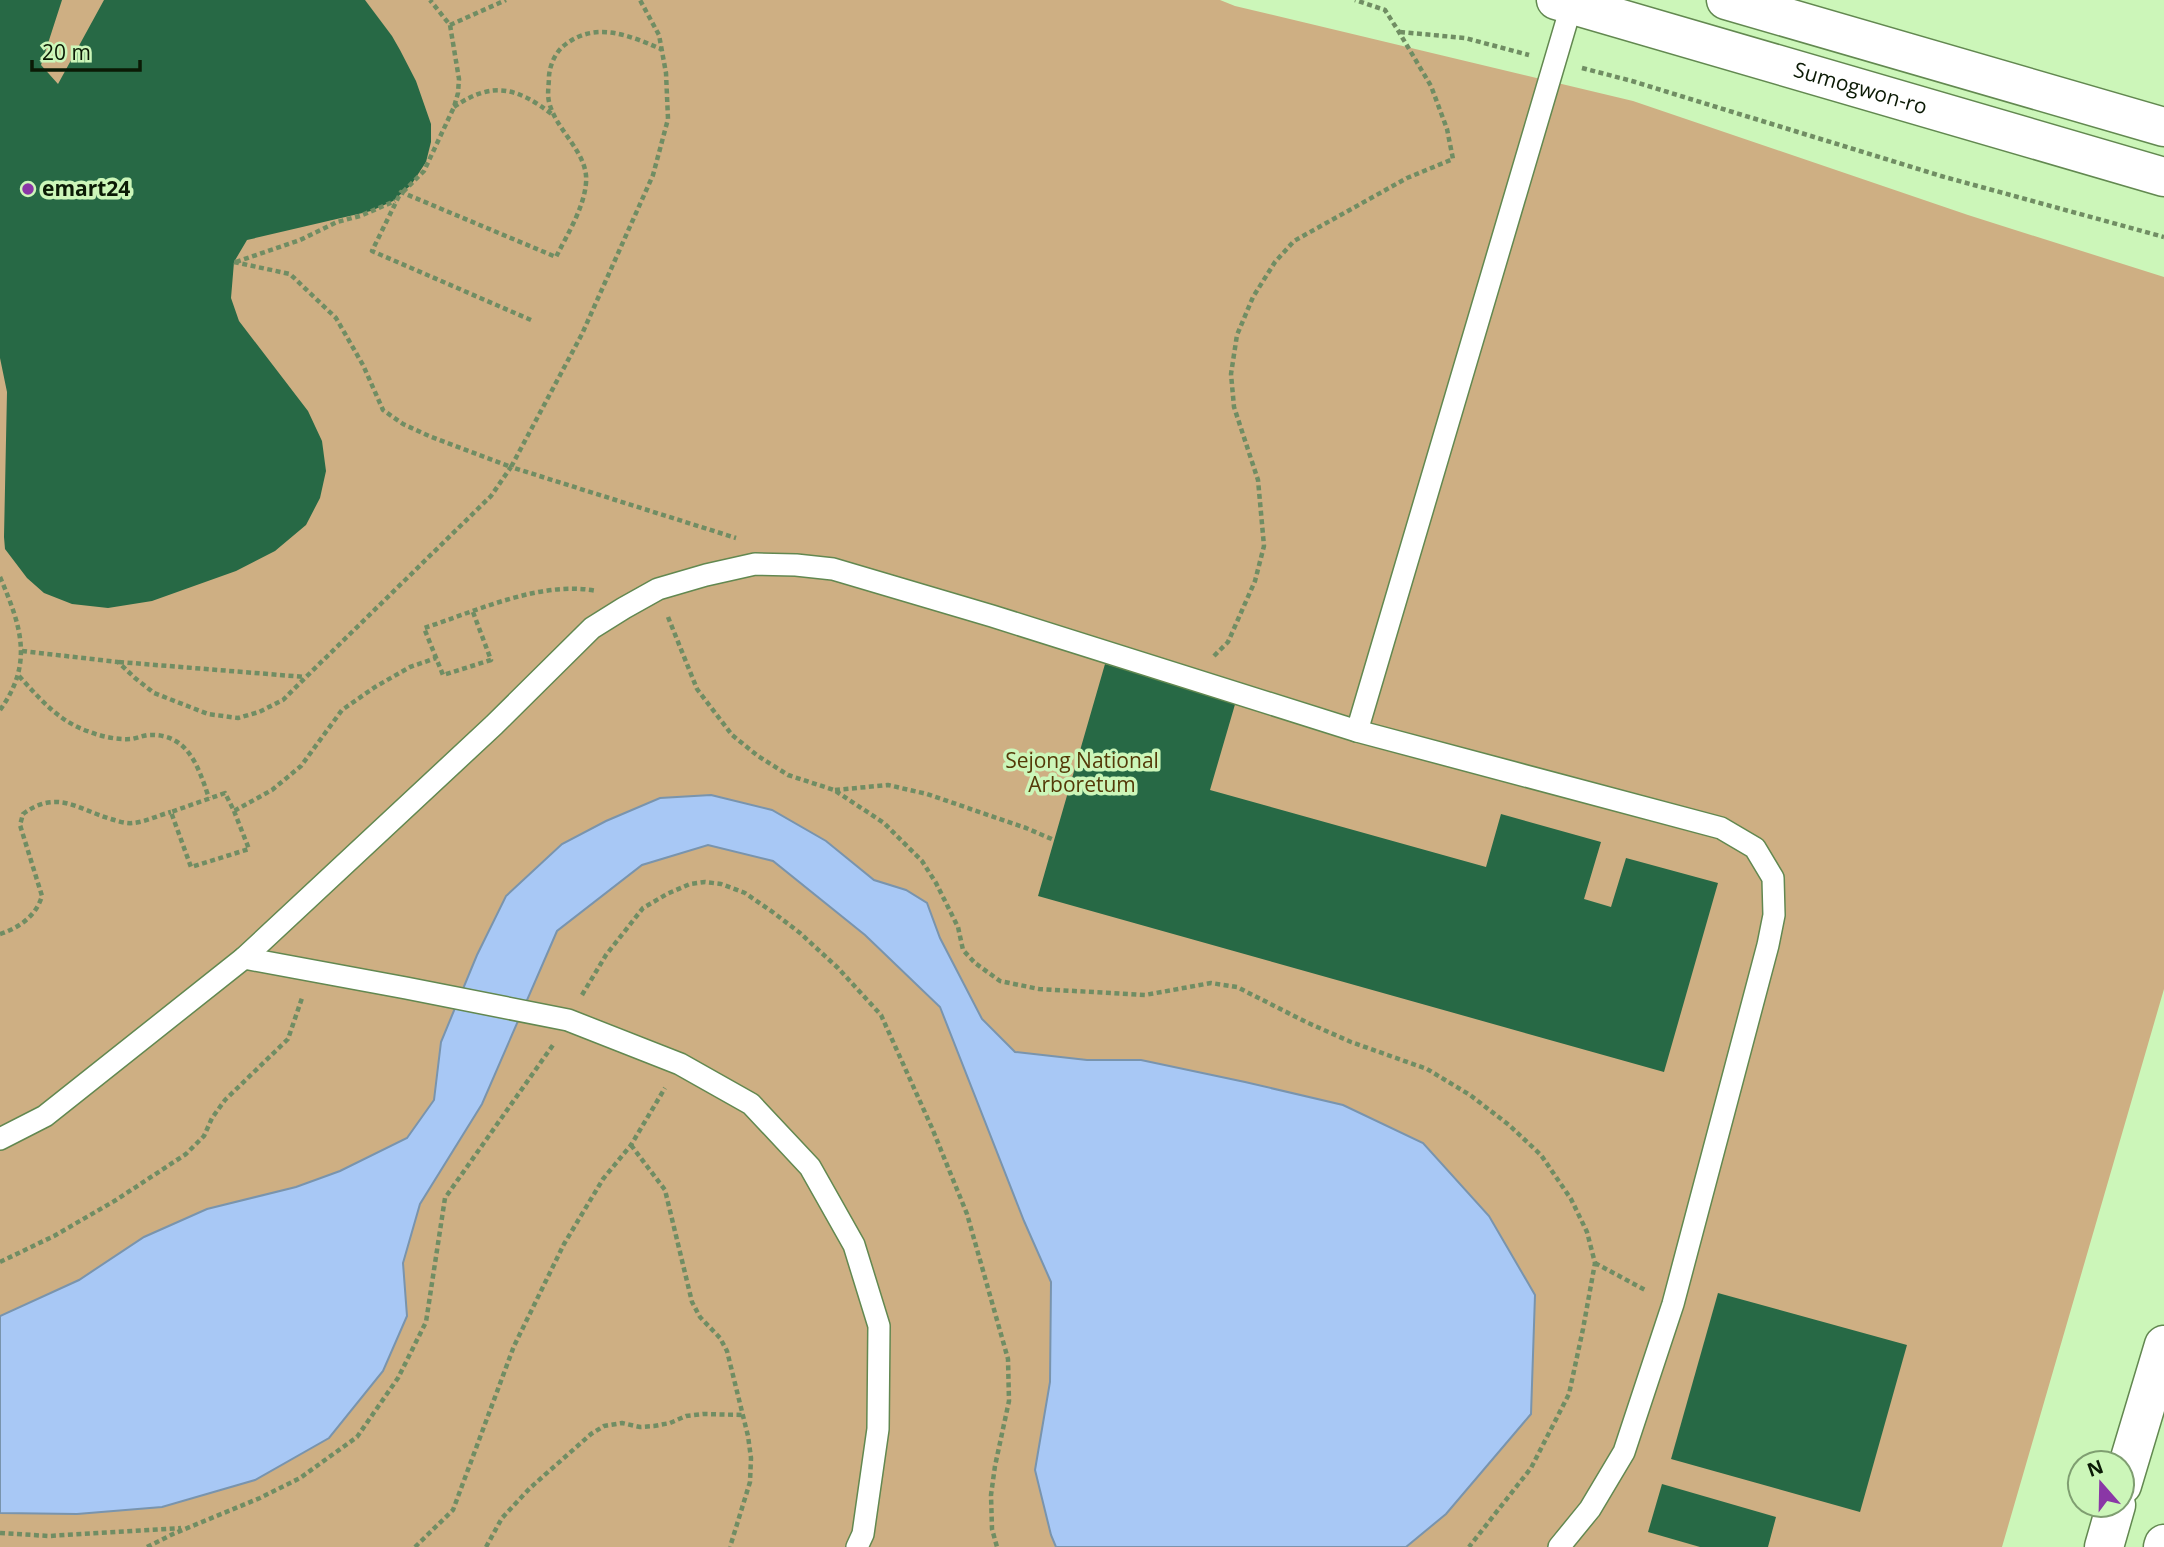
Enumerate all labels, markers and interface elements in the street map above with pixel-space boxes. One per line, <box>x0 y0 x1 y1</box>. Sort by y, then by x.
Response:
scale bar <box>32 28 140 72</box>
text: 20 m <box>42 38 91 66</box>
street label: Sumogwon-ro <box>1791 55 1931 120</box>
place label: emart24 <box>42 174 130 202</box>
marker: emart24 <box>20 181 36 197</box>
park label: Sejong National Arboretum <box>1005 746 1159 798</box>
north arrow <box>2066 1449 2136 1519</box>
text: N <box>2083 1453 2107 1483</box>

